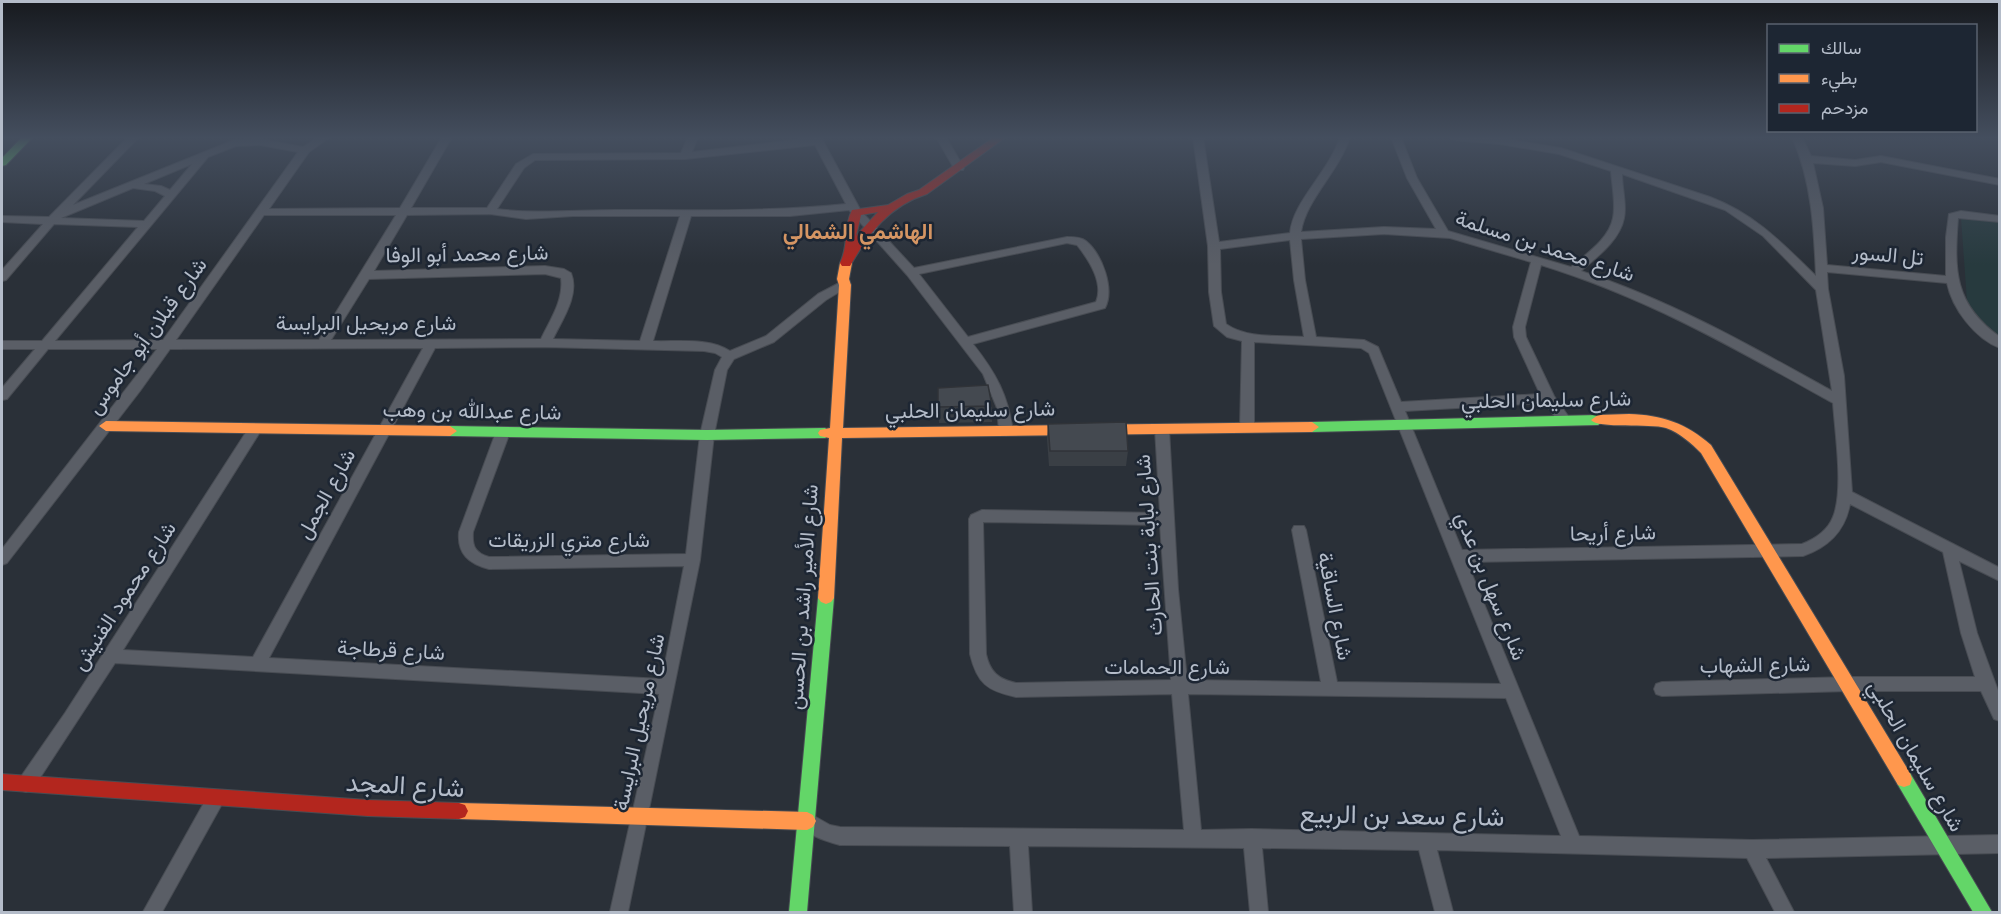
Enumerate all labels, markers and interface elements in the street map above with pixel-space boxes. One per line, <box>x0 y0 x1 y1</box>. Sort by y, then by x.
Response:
legend <box>1767 24 1977 132</box>
text: سالك <box>1821 36 1861 58</box>
text: بطيء <box>1821 66 1857 93</box>
text: مزدحم <box>1821 96 1868 120</box>
street label: شارع محمد بن مسلمة <box>1452 204 1638 288</box>
district label: الهاشمي الشمالي <box>783 217 933 250</box>
street label: تل السور <box>1850 238 1925 271</box>
street label: شارع محمد أبو الوفا <box>385 239 549 269</box>
street label: شارع قبلان أبو جاموس <box>81 252 213 420</box>
street label: شارع مريحيل البرايسة <box>276 309 456 337</box>
street label: شارع سليمان الحلبي <box>1461 385 1631 418</box>
street label: شارع عبدالله بن وهب <box>382 395 562 427</box>
street label: شارع سليمان الحلبي <box>885 395 1055 428</box>
street label: شارع الجمل <box>290 444 362 544</box>
street label: شارع لبابة بنت الحارث <box>1129 453 1169 637</box>
street label: شارع الأمير راشد بن الحسن <box>781 483 825 711</box>
street label: شارع سهل بن عدي <box>1446 508 1534 665</box>
street label: شارع محمود الفنيش <box>65 516 183 676</box>
street label: شارع أريحا <box>1570 518 1656 548</box>
street label: شارع متري الزريقات <box>488 526 650 557</box>
street label: شارع الساقية <box>1311 549 1359 663</box>
street label: شارع مريحيل البرايسة <box>607 631 671 813</box>
street label: شارع قرطاجة <box>336 633 446 667</box>
street label: شارع الشهاب <box>1699 650 1811 680</box>
street label: شارع الحمامات <box>1104 653 1230 681</box>
street label: شارع سليمان الحلبي <box>1859 675 1971 838</box>
street label: شارع المجد <box>345 765 465 806</box>
street label: شارع سعد بن الربيع <box>1299 796 1505 835</box>

